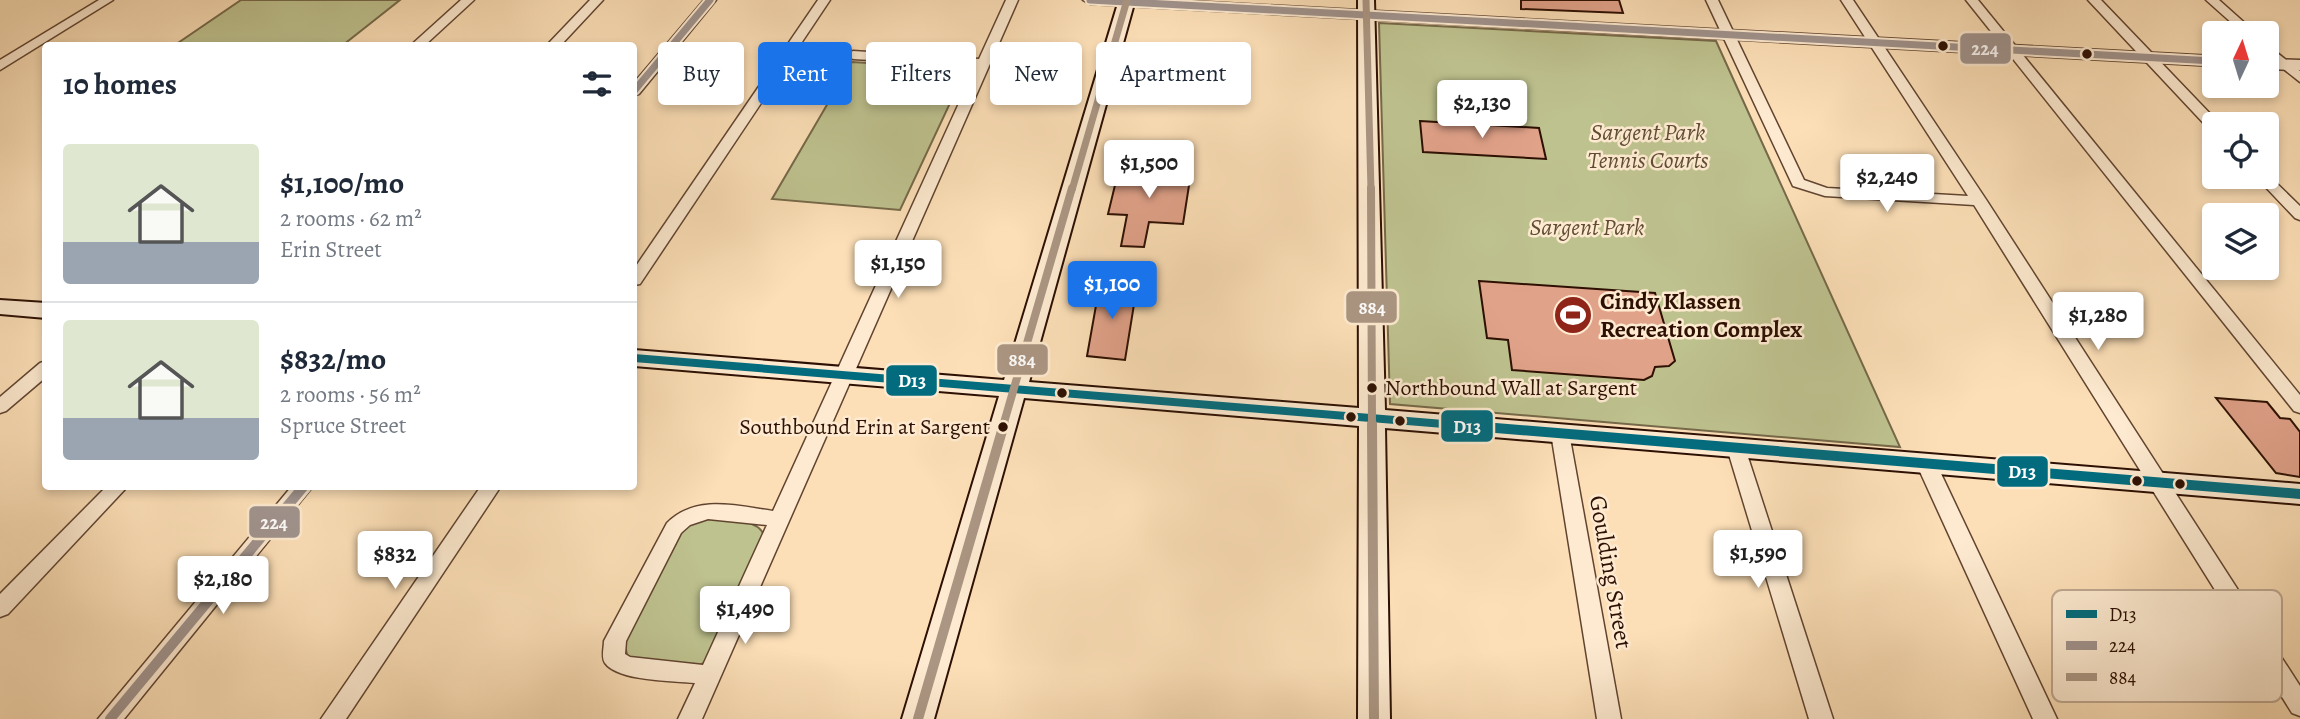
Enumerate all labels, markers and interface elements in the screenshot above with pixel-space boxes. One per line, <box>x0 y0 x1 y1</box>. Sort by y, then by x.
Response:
north arrow <box>2202 21 2278 98</box>
map controls <box>2202 21 2279 280</box>
line badge: 224 <box>1959 32 2012 65</box>
text: 224 <box>1971 36 1999 62</box>
unlabelled marker <box>1936 39 1950 53</box>
chip: Buy <box>658 42 744 105</box>
chip: Rent <box>758 42 852 105</box>
chip: Filters <box>866 42 976 105</box>
chip: New <box>990 42 1082 105</box>
chip: Apartment <box>1096 42 1251 105</box>
unlabelled marker <box>2080 47 2094 61</box>
text: 10 homes <box>63 64 177 104</box>
icon: filters <box>578 65 616 103</box>
pin: $2,130 <box>1425 80 1539 140</box>
text: $2,130 <box>1453 87 1511 118</box>
button: locate <box>2202 112 2279 189</box>
park label: Sargent Park Tennis Courts <box>1588 116 1708 176</box>
pin: $1,500 <box>1092 140 1206 200</box>
text: $1,500 <box>1120 147 1178 178</box>
pin: $2,240 <box>1830 154 1944 214</box>
text: $2,240 <box>1856 161 1918 192</box>
text: $1,100/mo <box>280 163 404 203</box>
icon: home <box>119 172 203 256</box>
text: 2 rooms · 62 m² <box>280 203 422 234</box>
button: layers <box>2202 203 2279 280</box>
park label: Sargent Park <box>1530 211 1645 243</box>
text: Erin Street <box>280 234 382 265</box>
pin: $1,150 <box>841 240 955 300</box>
text: $1,150 <box>871 247 925 278</box>
pin: $1,100 <box>1055 262 1169 321</box>
text: $1,100 <box>1084 268 1140 299</box>
place label: Cindy Klassen Recreation Complex <box>1600 285 1802 345</box>
line badge: 884 <box>1345 290 1398 324</box>
pin: $1,280 <box>2041 292 2155 352</box>
sports icon: Cindy Klassen Recreation Complex <box>1552 294 1594 336</box>
text: 884 <box>1358 295 1386 321</box>
text: $1,280 <box>2069 299 2127 330</box>
text: $832/mo <box>280 339 386 379</box>
line badge: 884 <box>996 343 1049 376</box>
text: 884 <box>1008 347 1036 373</box>
icon: home <box>119 348 203 432</box>
line badge: D13 <box>885 364 938 397</box>
text: D13 <box>898 368 926 394</box>
place label: Northbound Wall at Sargent <box>1385 373 1637 403</box>
text: 2 rooms · 56 m² <box>280 379 421 410</box>
marker: Northbound Wall at Sargent <box>1365 381 1379 395</box>
unlabelled marker <box>1055 386 1069 400</box>
line badge: D13 <box>1440 409 1494 443</box>
text: Spruce Street <box>280 410 406 441</box>
unlabelled marker <box>1344 410 1358 424</box>
place label: Southbound Erin at Sargent <box>739 412 990 442</box>
unlabelled marker <box>1393 414 1407 428</box>
text: D13 <box>1453 414 1481 440</box>
marker: Southbound Erin at Sargent <box>996 420 1010 434</box>
line badge: D13 <box>1996 455 2049 488</box>
text: D13 <box>2008 459 2036 485</box>
unlabelled marker <box>2130 474 2144 488</box>
unlabelled marker <box>2173 477 2187 491</box>
street label: Goulding Street <box>1582 493 1640 651</box>
line badge: 224 <box>248 505 301 539</box>
text: 224 <box>260 510 288 536</box>
pin: $1,590 <box>1701 530 1815 590</box>
pin: $832 <box>354 532 436 591</box>
text: $1,590 <box>1729 537 1787 568</box>
text: $832 <box>374 538 416 569</box>
pin: $2,180 <box>166 556 280 616</box>
text: $2,180 <box>194 563 252 594</box>
pin: $1,490 <box>688 586 802 646</box>
legend <box>2052 590 2282 702</box>
text: $1,490 <box>716 593 774 624</box>
text: D13 <box>2109 602 2137 628</box>
text: 224 <box>2109 633 2136 659</box>
text: 884 <box>2109 665 2136 691</box>

